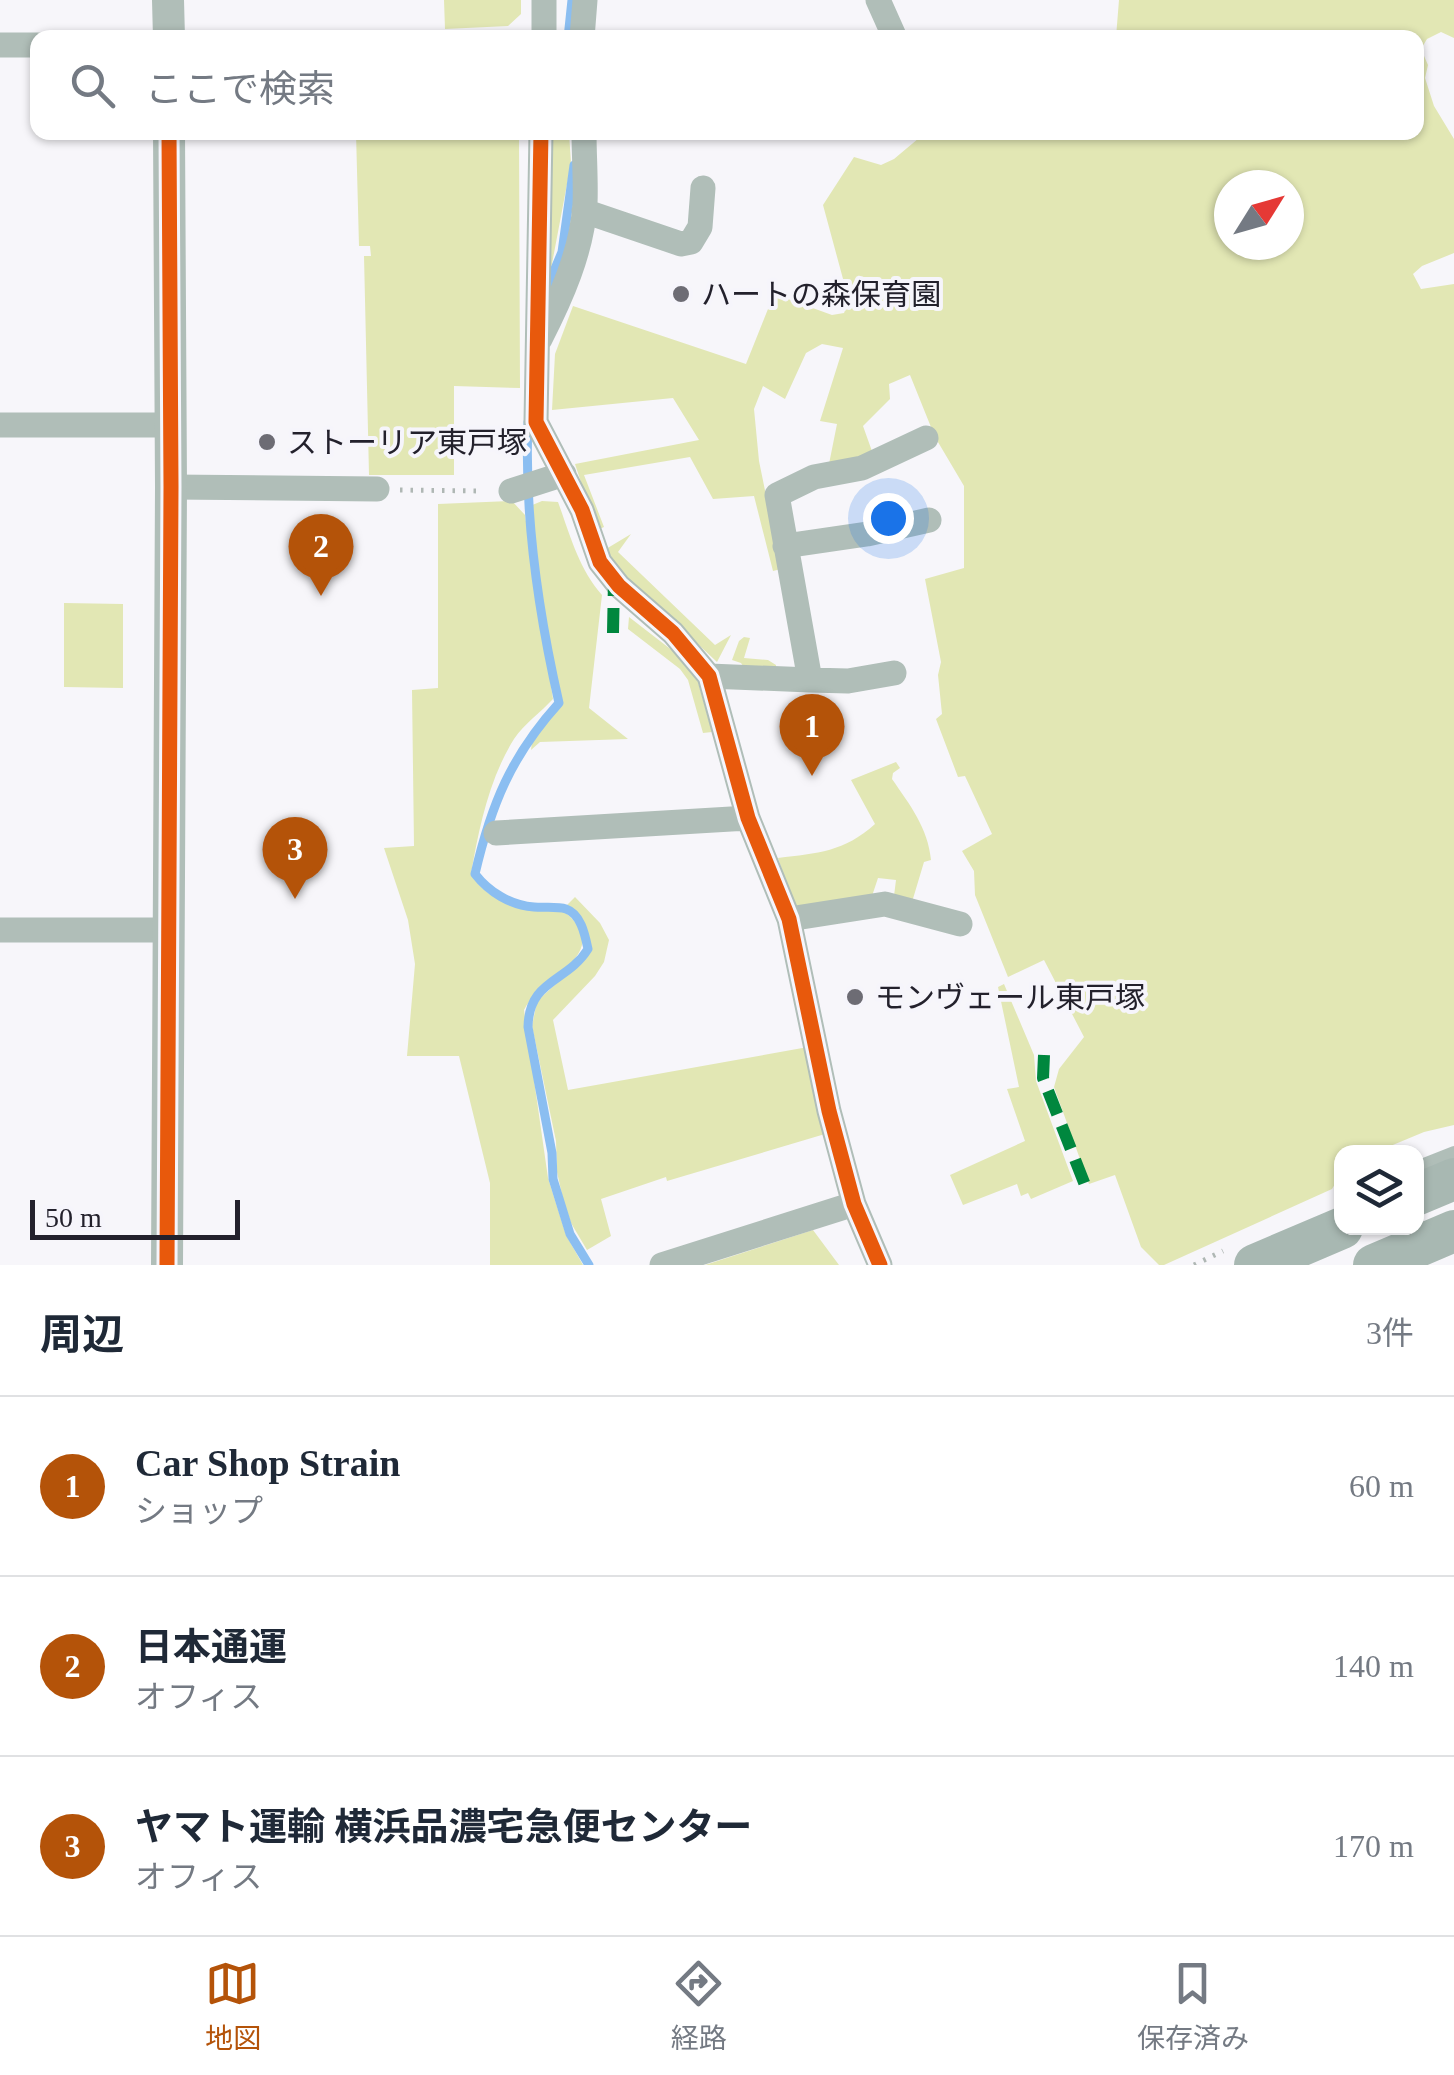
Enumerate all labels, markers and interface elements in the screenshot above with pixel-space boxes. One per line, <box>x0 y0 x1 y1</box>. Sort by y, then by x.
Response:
search box <box>30 30 1424 140</box>
icon: search <box>65 58 120 113</box>
text: ここで検索 <box>145 68 335 110</box>
north arrow <box>1214 170 1304 260</box>
place label: ハートの森保育園 <box>701 278 941 311</box>
marker: ハートの森保育園 <box>670 283 692 305</box>
place label: ストーリア東戸塚 <box>287 426 527 459</box>
marker: ストーリア東戸塚 <box>256 431 278 453</box>
your location <box>863 493 914 544</box>
pin: 2 <box>288 514 354 596</box>
pin: 1 <box>780 694 844 776</box>
pin: 3 <box>262 816 328 899</box>
place label: モンヴェール東戸塚 <box>875 981 1145 1014</box>
marker: モンヴェール東戸塚 <box>844 986 866 1008</box>
map controls <box>1334 1145 1424 1235</box>
button: layers <box>1334 1145 1424 1235</box>
scale bar <box>30 1195 240 1240</box>
text: 50 m <box>45 1202 102 1233</box>
text: 周辺 <box>40 1312 124 1358</box>
text: 3件 <box>1366 1315 1414 1351</box>
text: Car Shop Strain <box>135 1442 400 1484</box>
text: 1 <box>65 1468 81 1504</box>
text: 60 m <box>1349 1468 1414 1504</box>
text: ショップ <box>135 1493 263 1529</box>
text: 日本通運 <box>135 1626 287 1668</box>
text: 2 <box>65 1648 81 1684</box>
text: 140 m <box>1333 1648 1414 1684</box>
text: オフィス <box>135 1679 262 1715</box>
text: ヤマト運輸 横浜品濃宅急便センター <box>135 1806 753 1848</box>
text: 3 <box>65 1828 81 1864</box>
text: 170 m <box>1333 1828 1414 1864</box>
text: オフィス <box>135 1859 262 1895</box>
tab: 地図 <box>205 1956 261 2056</box>
tab: 経路 <box>671 1956 727 2056</box>
tab: 保存済み <box>1137 1956 1249 2056</box>

